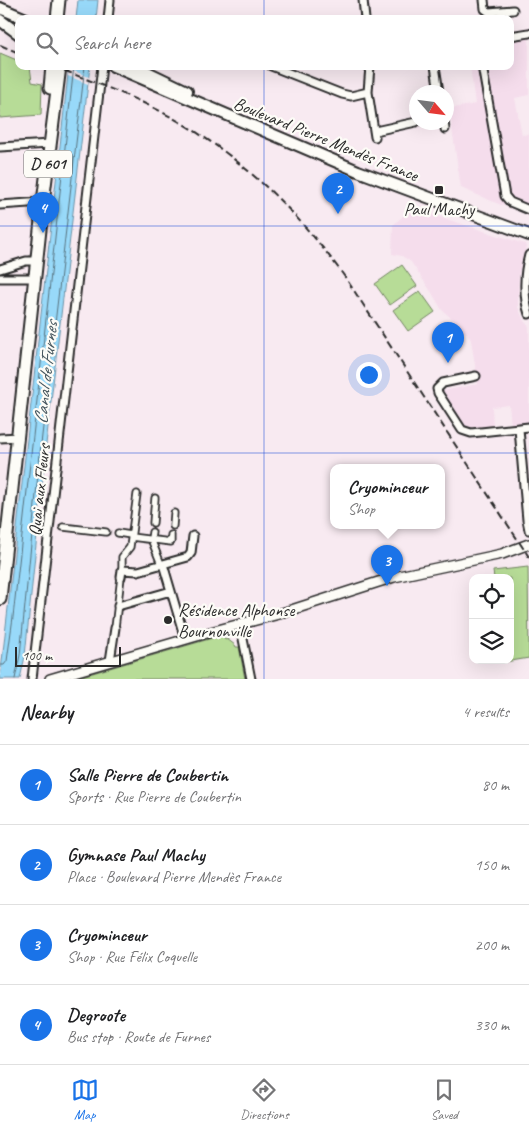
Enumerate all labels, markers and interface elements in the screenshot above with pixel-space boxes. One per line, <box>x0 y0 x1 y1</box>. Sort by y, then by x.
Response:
search box <box>15 15 514 70</box>
icon: search <box>33 29 61 57</box>
text: Search here <box>73 31 150 55</box>
north arrow <box>409 85 454 130</box>
street label: Boulevard Pierre Mendès France <box>231 92 422 187</box>
road number: D 601 <box>24 150 72 178</box>
pin: 2 <box>322 173 354 214</box>
marker: Paul Machy <box>433 184 445 196</box>
pin: 4 <box>27 192 59 233</box>
place label: Paul Machy <box>404 198 476 220</box>
water label: Canal de Furnes <box>29 317 64 425</box>
pin: 1 <box>432 322 464 363</box>
your location <box>356 362 382 388</box>
street label: Quai aux Fleurs <box>23 441 55 537</box>
popup <box>330 464 445 529</box>
text: Cryominceur <box>348 475 427 499</box>
text: Shop <box>348 499 375 519</box>
pin: 3 <box>371 545 403 586</box>
map controls <box>469 574 514 664</box>
button: locate <box>469 574 514 619</box>
place label: Résidence Alphonse Bournonville <box>178 599 295 642</box>
marker: Résidence Alphonse Bournonville <box>162 614 174 626</box>
button: layers <box>469 619 514 664</box>
scale bar <box>15 644 121 667</box>
text: 100 m <box>22 647 52 664</box>
text: Nearby <box>20 699 73 725</box>
text: 4 results <box>462 702 509 722</box>
text: Salle Pierre de Coubertin <box>67 763 228 787</box>
text: 1 <box>32 775 40 795</box>
text: 80 m <box>482 775 509 795</box>
text: Sports · Rue Pierre de Coubertin <box>67 787 241 807</box>
text: Gymnase Paul Machy <box>67 843 205 867</box>
text: 2 <box>32 855 40 875</box>
text: 150 m <box>475 855 509 875</box>
text: Place · Boulevard Pierre Mendès France <box>67 867 281 887</box>
text: Cryominceur <box>67 923 147 947</box>
text: 3 <box>32 935 40 955</box>
text: 200 m <box>475 935 509 955</box>
text: Shop · Rue Félix Coquelle <box>67 947 197 967</box>
text: Degroote <box>67 1003 125 1027</box>
text: 4 <box>32 1015 40 1035</box>
text: 330 m <box>475 1015 509 1035</box>
text: Bus stop · Route de Furnes <box>67 1027 210 1047</box>
tab: Map <box>71 1076 99 1123</box>
tab: Directions <box>240 1076 289 1123</box>
tab: Saved <box>430 1076 458 1123</box>

